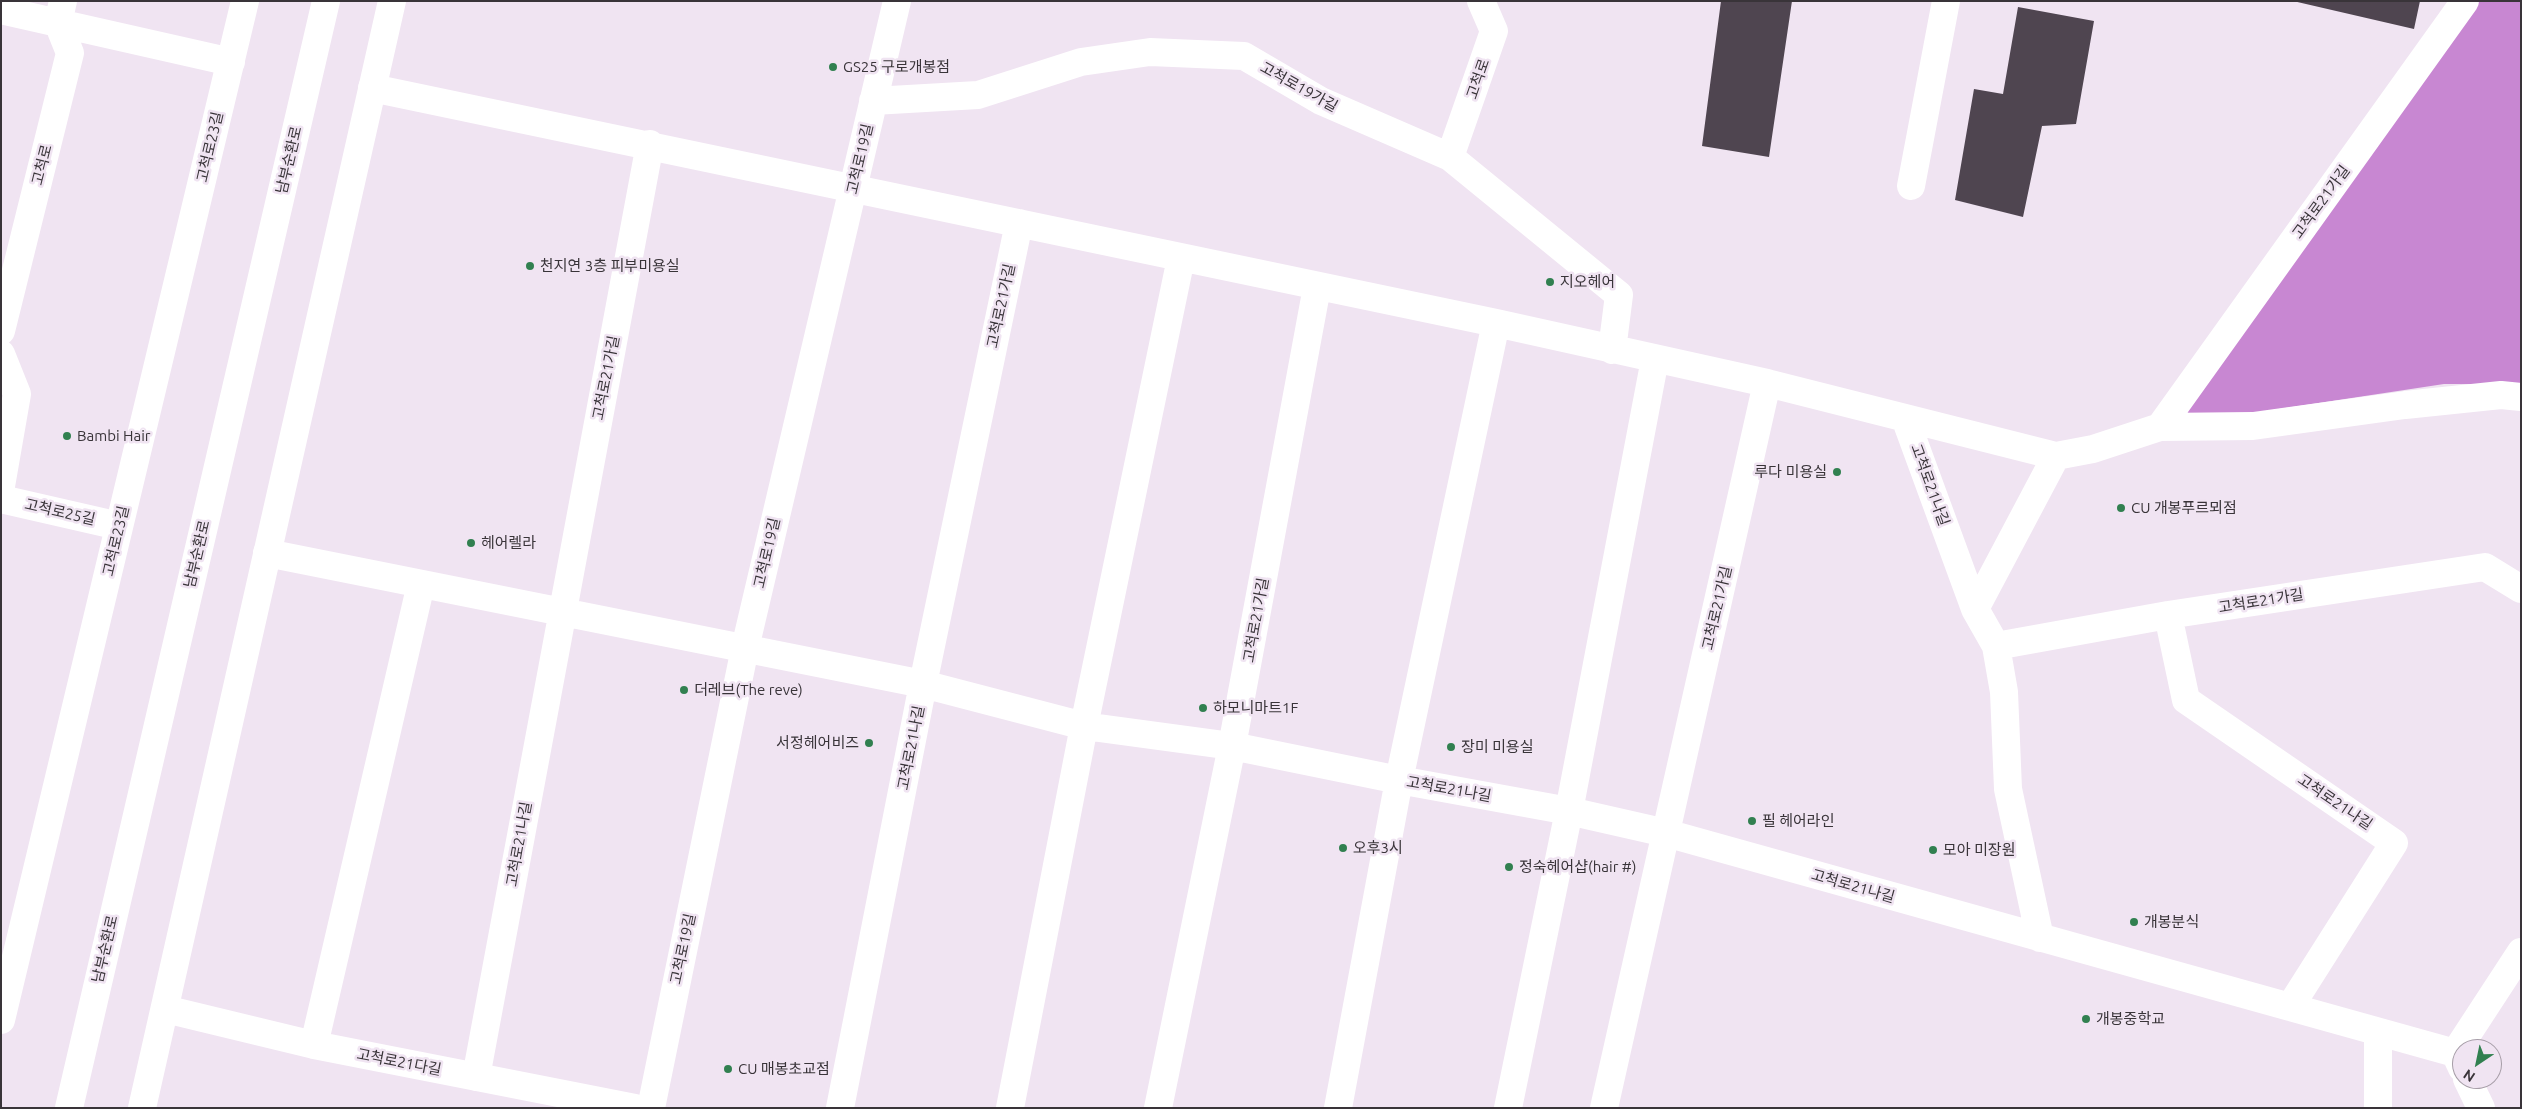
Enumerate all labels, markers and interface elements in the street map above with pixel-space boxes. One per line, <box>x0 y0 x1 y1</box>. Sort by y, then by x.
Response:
street label: 고척로 <box>1463 56 1493 102</box>
place label: GS25 구로개봉점 <box>843 58 950 76</box>
street label: 고척로19가길 <box>1257 58 1341 116</box>
marker: GS25 구로개봉점 <box>827 61 839 73</box>
street label: 고척로23길 <box>193 110 227 184</box>
street label: 고척로19길 <box>843 122 877 196</box>
street label: 남부순환로 <box>272 124 306 196</box>
street label: 고척로 <box>28 143 56 187</box>
street label: 고척로21가길 <box>2288 162 2354 242</box>
place label: 천지연 3층 피부미용실 <box>540 257 680 275</box>
marker: 천지연 3층 피부미용실 <box>524 260 536 272</box>
street label: 고척로21가길 <box>983 262 1019 350</box>
place label: 지오헤어 <box>1560 273 1615 291</box>
marker: 지오헤어 <box>1544 276 1556 288</box>
street label: 고척로21가길 <box>589 334 623 422</box>
place label: Bambi Hair <box>77 427 151 445</box>
marker: Bambi Hair <box>61 430 73 442</box>
street label: 고척로21나길 <box>1907 442 1953 528</box>
place label: 루다 미용실 <box>1755 463 1827 481</box>
marker: 루다 미용실 <box>1831 466 1843 478</box>
street label: 고척로25길 <box>23 495 97 529</box>
place label: CU 개봉푸르뫼점 <box>2131 499 2237 517</box>
marker: CU 개봉푸르뫼점 <box>2115 502 2127 514</box>
street label: 고척로23길 <box>99 504 133 578</box>
street label: 고척로19길 <box>750 516 784 590</box>
street label: 남부순환로 <box>180 518 214 590</box>
place label: 헤어렐라 <box>481 534 536 552</box>
marker: 헤어렐라 <box>465 537 477 549</box>
street label: 고척로21가길 <box>1699 564 1735 652</box>
street label: 고척로21가길 <box>1240 576 1272 664</box>
street label: 고척로21가길 <box>2217 585 2305 617</box>
place label: 더레브(The reve) <box>694 681 803 699</box>
marker: 더레브(The reve) <box>678 684 690 696</box>
place label: 하모니마트1F <box>1213 699 1298 717</box>
marker: 하모니마트1F <box>1197 702 1209 714</box>
street label: 고척로21나길 <box>894 704 928 792</box>
place label: 서정헤어비즈 <box>776 734 859 752</box>
marker: 서정헤어비즈 <box>863 737 875 749</box>
place label: 장미 미용실 <box>1461 738 1533 756</box>
marker: 장미 미용실 <box>1445 741 1457 753</box>
street label: 고척로21나길 <box>2294 771 2376 833</box>
street label: 고척로21나길 <box>1405 773 1493 805</box>
street label: 고척로21나길 <box>503 800 535 888</box>
place label: 필 헤어라인 <box>1762 812 1834 830</box>
marker: 필 헤어라인 <box>1746 815 1758 827</box>
place label: 오후3시 <box>1353 839 1403 857</box>
place label: 모아 미장원 <box>1943 841 2015 859</box>
marker: 오후3시 <box>1337 842 1349 854</box>
marker: 모아 미장원 <box>1927 844 1939 856</box>
place label: 정숙헤어샵(hair #) <box>1519 858 1636 876</box>
marker: 정숙헤어샵(hair #) <box>1503 861 1515 873</box>
street label: 고척로21나길 <box>1809 866 1897 906</box>
street label: 고척로19길 <box>667 912 699 986</box>
street label: 남부순환로 <box>88 913 122 985</box>
place label: 개봉분식 <box>2144 913 2199 931</box>
marker: 개봉분식 <box>2128 916 2140 928</box>
place label: 개봉중학교 <box>2096 1010 2165 1028</box>
marker: 개봉중학교 <box>2080 1013 2092 1025</box>
north arrow <box>2452 1039 2502 1089</box>
street label: 고척로21다길 <box>355 1045 443 1079</box>
place label: CU 매봉초교점 <box>738 1060 830 1078</box>
marker: CU 매봉초교점 <box>722 1063 734 1075</box>
text: N <box>2460 1066 2478 1085</box>

